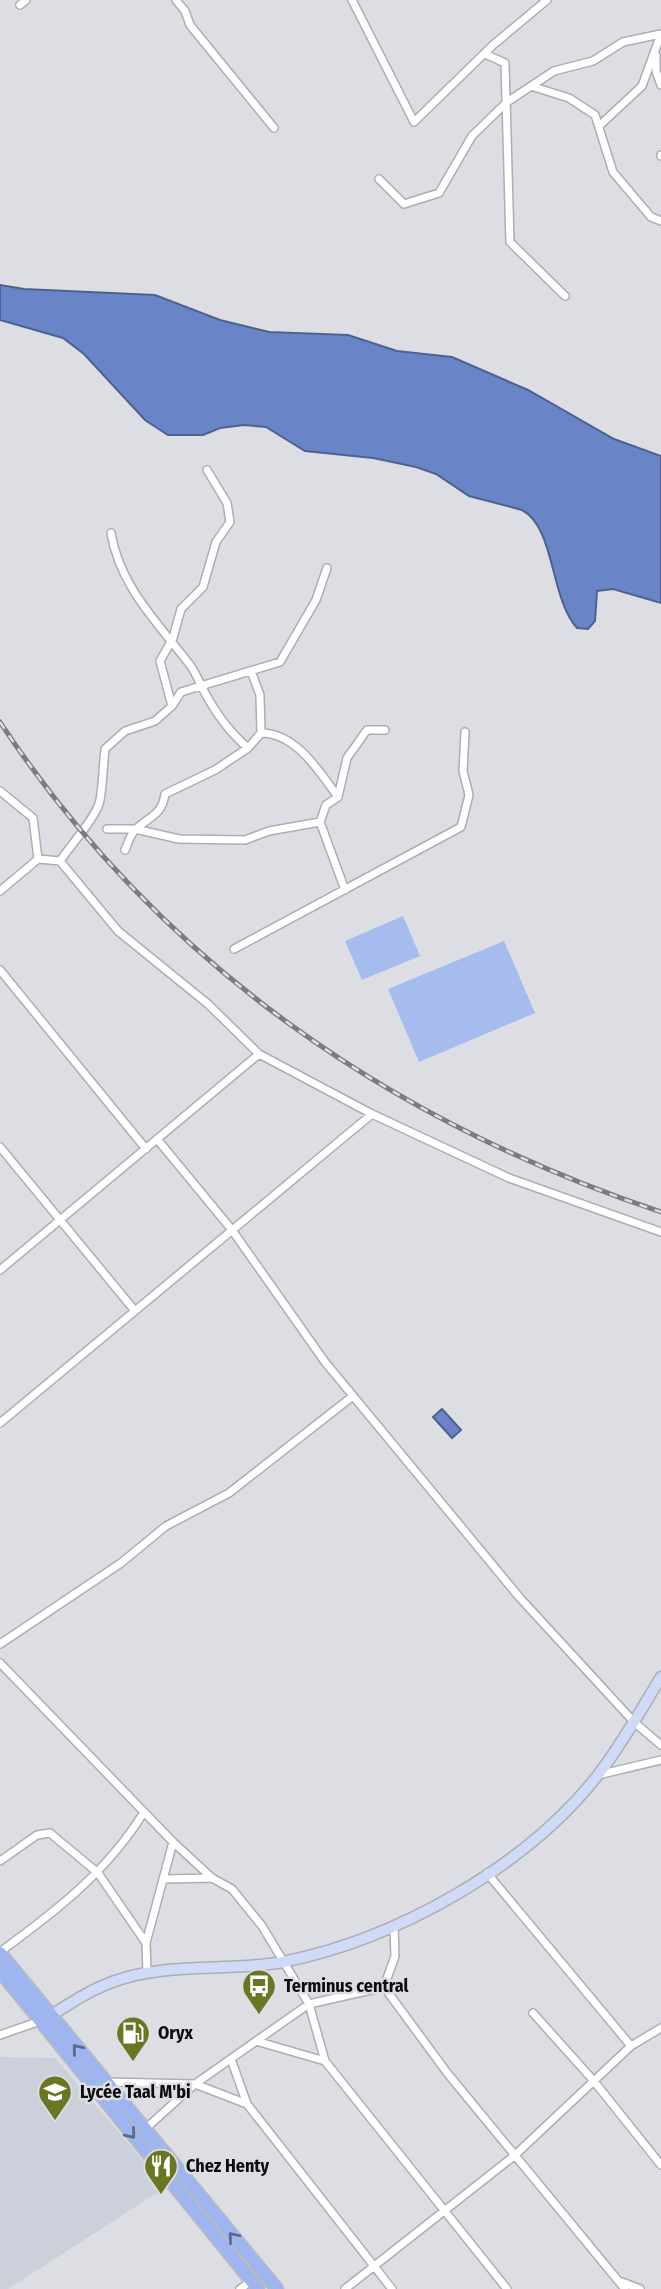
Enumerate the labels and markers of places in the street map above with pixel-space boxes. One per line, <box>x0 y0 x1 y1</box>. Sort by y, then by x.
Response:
bus stop icon: Terminus central <box>240 1967 278 2016</box>
place label: Terminus central <box>284 1975 409 1997</box>
fuel station icon: Oryx <box>114 2014 152 2063</box>
place label: Oryx <box>158 2022 193 2044</box>
school or university icon: Lycée Taal M'bi <box>36 2073 74 2122</box>
place label: Lycée Taal M'bi <box>80 2081 191 2103</box>
restaurant icon: Chez Henty <box>142 2147 180 2196</box>
place label: Chez Henty <box>186 2155 270 2177</box>

